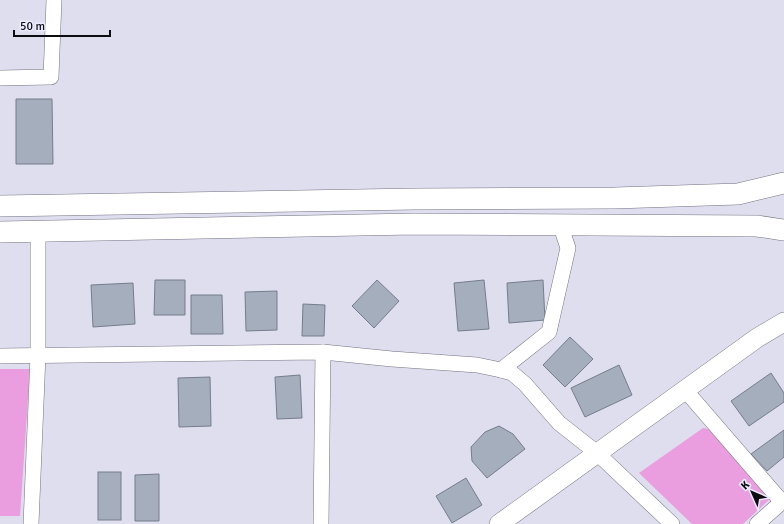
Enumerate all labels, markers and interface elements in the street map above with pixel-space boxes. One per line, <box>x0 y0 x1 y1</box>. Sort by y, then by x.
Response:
scale bar <box>14 12 110 38</box>
text: 50 m <box>20 19 45 34</box>
north arrow <box>732 472 772 512</box>
text: K <box>738 478 752 492</box>

